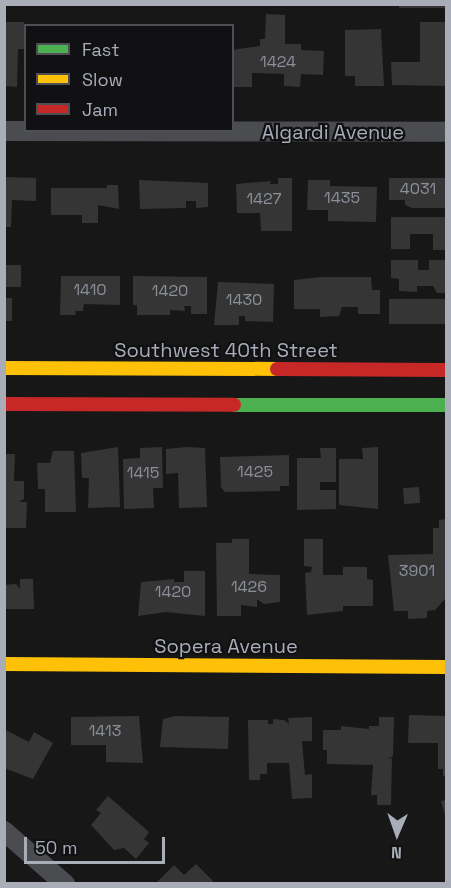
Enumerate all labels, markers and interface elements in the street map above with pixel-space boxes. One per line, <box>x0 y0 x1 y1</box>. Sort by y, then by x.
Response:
legend <box>24 24 234 132</box>
text: Fast <box>82 38 119 61</box>
house number: 1424 <box>260 52 296 72</box>
text: Slow <box>82 68 123 91</box>
text: Jam <box>82 98 118 121</box>
street label: Algardi Avenue <box>262 120 404 144</box>
house number: 4031 <box>400 179 436 199</box>
house number: 1435 <box>324 188 360 208</box>
house number: 1427 <box>246 189 282 209</box>
house number: 1410 <box>73 280 107 300</box>
house number: 1420 <box>152 281 188 301</box>
house number: 1430 <box>226 290 262 310</box>
street label: Southwest 40th Street <box>114 338 338 362</box>
house number: 1425 <box>237 462 273 482</box>
house number: 1415 <box>127 463 159 483</box>
house number: 3901 <box>399 561 435 581</box>
house number: 1426 <box>231 577 267 597</box>
house number: 1420 <box>155 582 191 602</box>
street label: Sopera Avenue <box>154 634 298 658</box>
house number: 1413 <box>89 721 121 741</box>
north arrow <box>367 804 427 864</box>
scale bar <box>27 825 168 863</box>
text: 50 m <box>35 836 77 859</box>
text: N <box>391 842 402 863</box>

